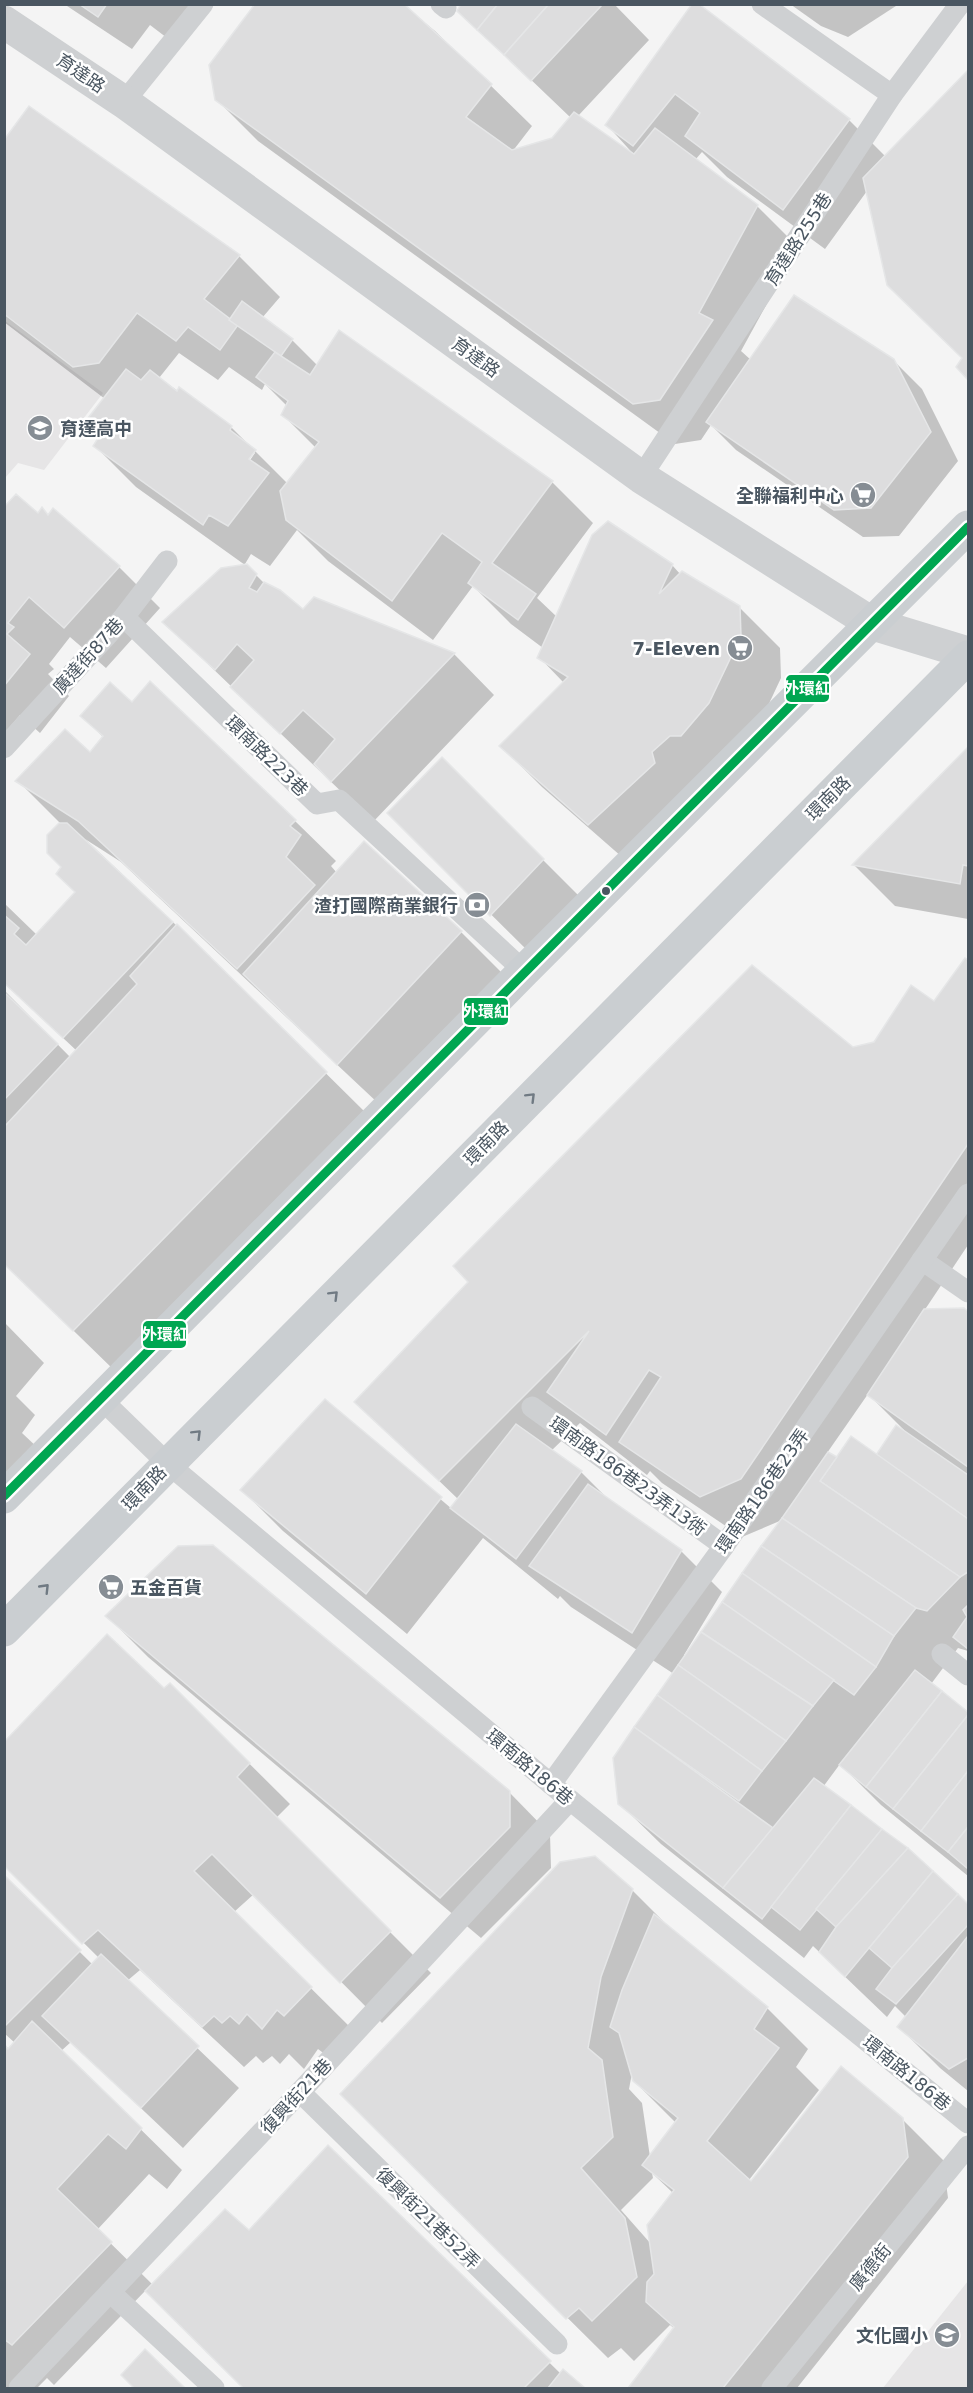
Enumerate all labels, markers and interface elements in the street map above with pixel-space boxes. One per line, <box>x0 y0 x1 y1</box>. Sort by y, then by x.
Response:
street label: 育達路 <box>53 49 109 97</box>
street label: 育達路255巷 <box>760 189 836 289</box>
street label: 育達路 <box>448 333 504 381</box>
school or university icon: 育達高中 <box>25 413 55 443</box>
place label: 育達高中 <box>60 418 132 439</box>
supermarket icon: 全聯福利中心 <box>848 480 878 510</box>
place label: 全聯福利中心 <box>736 485 844 506</box>
street label: 廣達街87巷 <box>48 614 128 698</box>
supermarket icon: 7-Eleven <box>725 633 755 663</box>
place label: 7-Eleven <box>633 638 720 659</box>
line badge: 外環紅 <box>785 674 830 703</box>
text: 外環紅 <box>783 679 831 698</box>
street label: 環南路223巷 <box>221 712 313 800</box>
street label: 環南路 <box>801 771 855 825</box>
unlabelled marker <box>600 885 612 897</box>
bank icon: 渣打國際商業銀行 <box>462 890 492 920</box>
place label: 渣打國際商業銀行 <box>314 895 458 916</box>
line badge: 外環紅 <box>463 997 509 1026</box>
text: 外環紅 <box>462 1002 510 1021</box>
one-way arrow <box>523 1094 534 1105</box>
street label: 環南路 <box>459 1116 513 1170</box>
one-way arrow <box>327 1292 338 1303</box>
line badge: 外環紅 <box>142 1320 187 1349</box>
text: 外環紅 <box>141 1325 189 1344</box>
street label: 環南路186巷23弄13衖 <box>546 1412 710 1540</box>
street label: 環南路186巷23弄 <box>711 1425 813 1557</box>
one-way arrow <box>189 1430 200 1441</box>
street label: 環南路 <box>118 1461 170 1515</box>
supermarket icon: 五金百貨 <box>96 1572 126 1602</box>
place label: 五金百貨 <box>130 1577 202 1598</box>
one-way arrow <box>38 1584 49 1595</box>
street label: 環南路186巷 <box>483 1725 577 1809</box>
street label: 環南路186巷 <box>859 2031 955 2115</box>
street label: 復興街21巷 <box>256 2054 336 2138</box>
street label: 復興街21巷52弄 <box>372 2163 484 2273</box>
street label: 廣德街 <box>845 2239 895 2295</box>
school or university icon: 文化國小 <box>932 2320 962 2350</box>
place label: 文化國小 <box>856 2325 928 2346</box>

